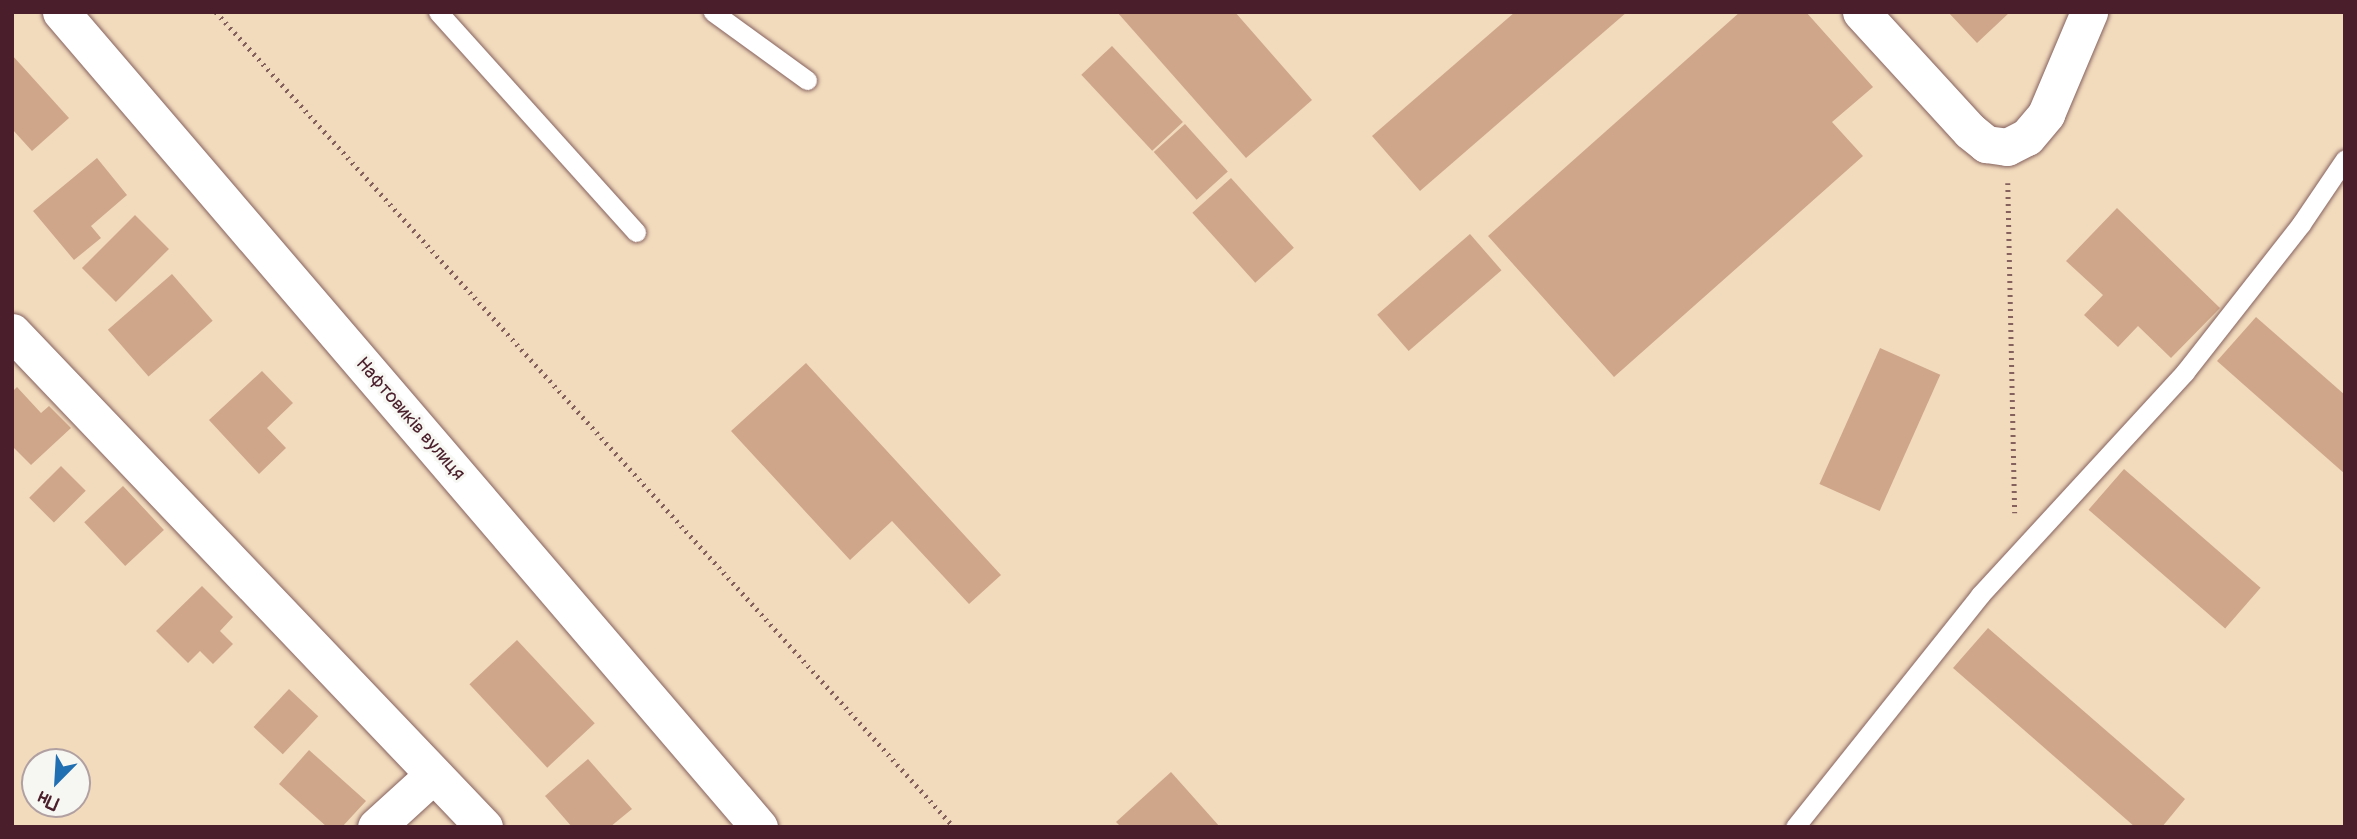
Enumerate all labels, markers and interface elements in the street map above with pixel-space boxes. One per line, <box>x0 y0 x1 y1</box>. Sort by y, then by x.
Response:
street label: Нафтовиків вулиця <box>350 353 470 485</box>
north arrow <box>21 748 91 818</box>
text: Пн <box>34 785 63 816</box>

